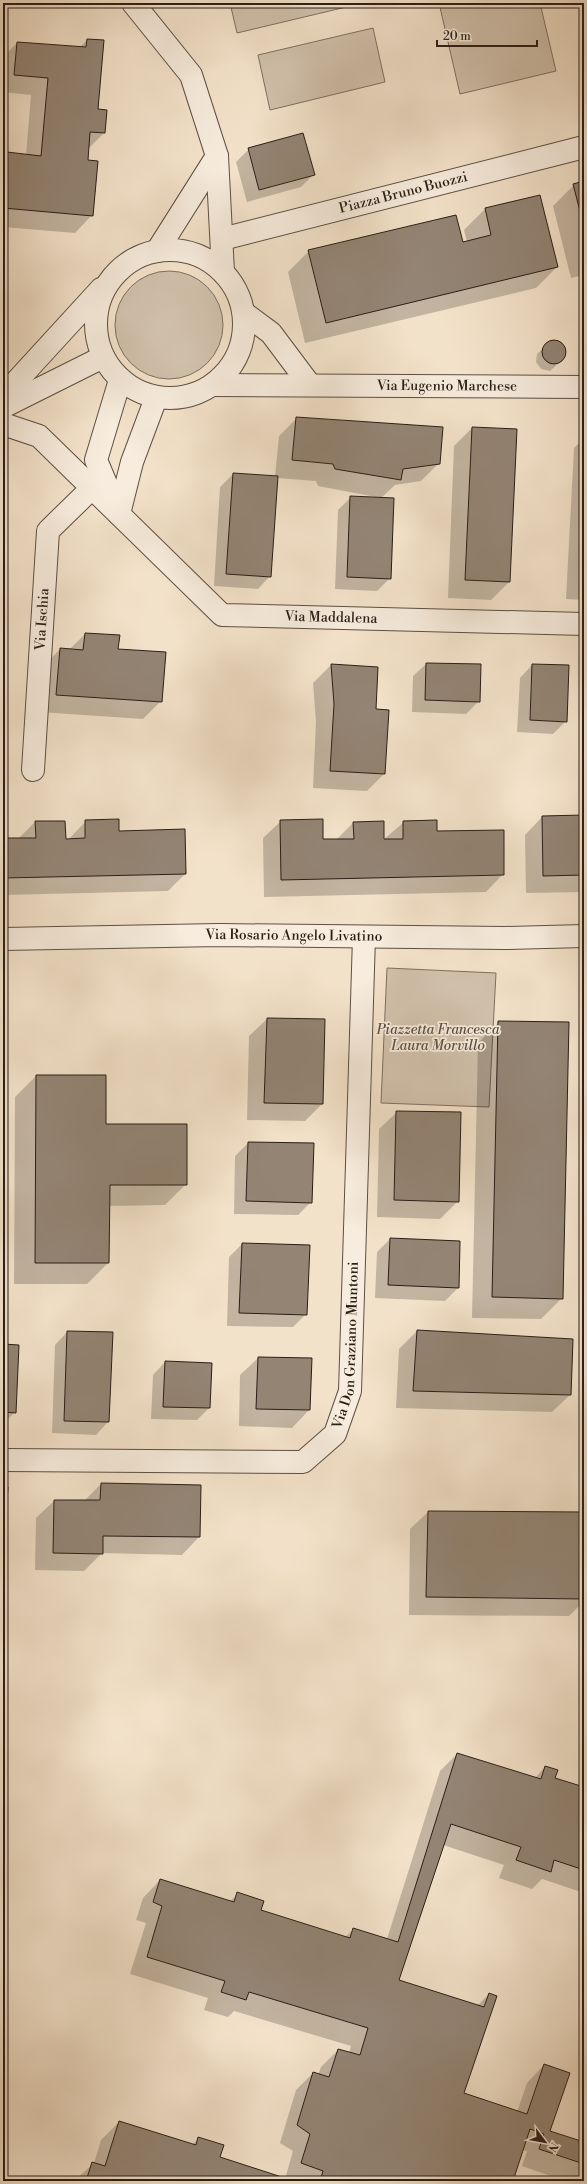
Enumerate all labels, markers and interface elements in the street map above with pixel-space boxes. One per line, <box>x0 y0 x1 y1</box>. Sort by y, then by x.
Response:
scale bar <box>437 22 537 48</box>
text: 20 m <box>443 29 471 44</box>
street label: Piazza Bruno Buozzi <box>337 168 470 218</box>
street label: Via Eugenio Marchese <box>376 377 517 396</box>
street label: Via Ischia <box>31 587 53 652</box>
street label: Via Maddalena <box>283 608 379 628</box>
street label: Via Rosario Angelo Livatino <box>204 926 383 946</box>
park label: Piazzetta Francesca Laura Morvillo <box>376 1021 500 1055</box>
street label: Via Don Graziano Muntoni <box>328 1261 363 1432</box>
north arrow <box>525 2122 565 2162</box>
text: N <box>544 2139 561 2154</box>

